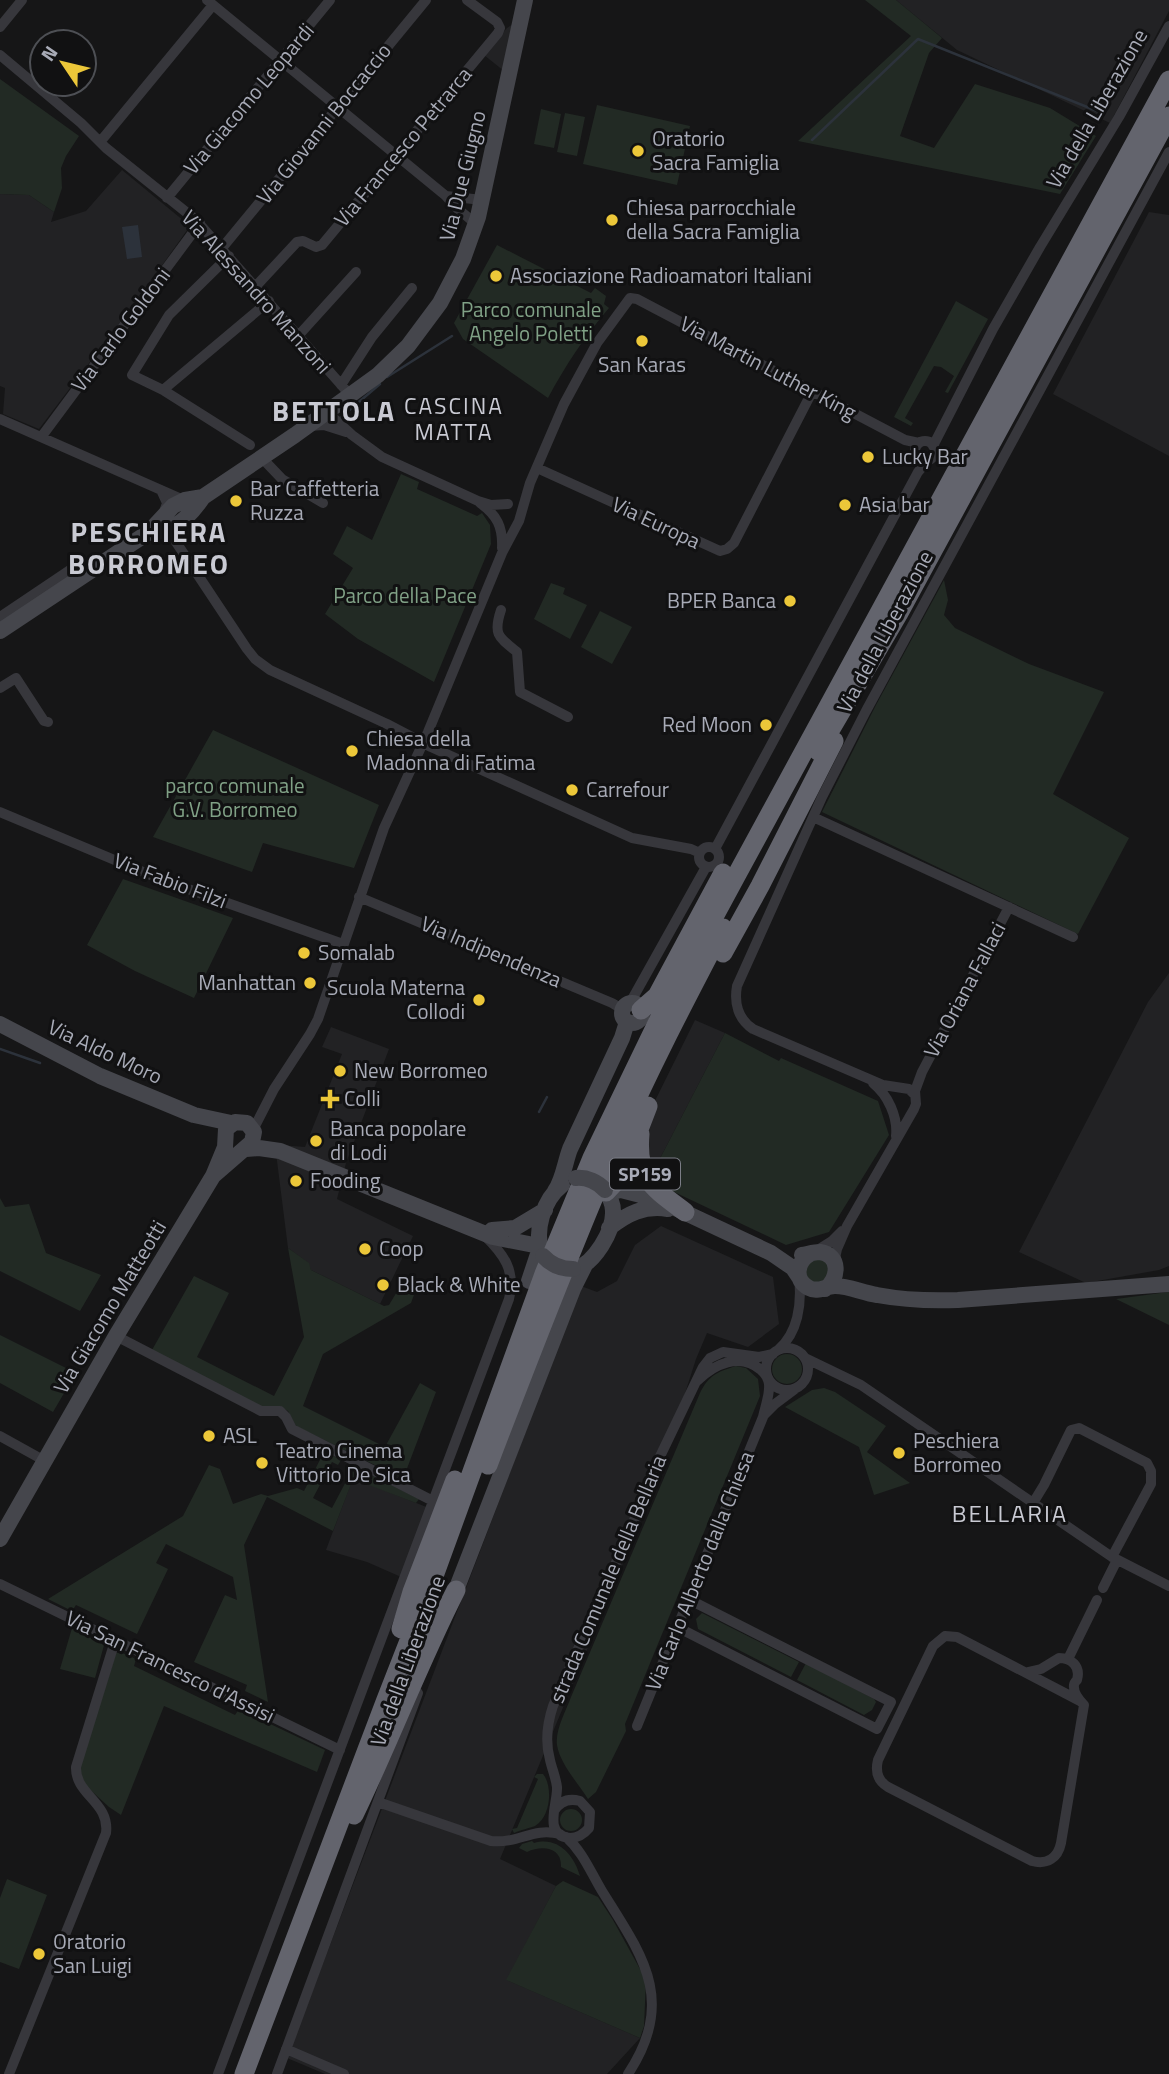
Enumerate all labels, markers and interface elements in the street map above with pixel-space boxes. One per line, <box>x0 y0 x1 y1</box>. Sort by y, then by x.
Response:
street label: Via Giacomo Leopardi <box>175 16 321 181</box>
street label: Via della Liberazione <box>1037 23 1155 194</box>
north arrow <box>28 28 98 98</box>
street label: Via Giovanni Boccaccio <box>248 36 398 211</box>
text: N <box>33 39 64 67</box>
street label: Via Francesco Petrarca <box>326 59 479 233</box>
street label: Via Due Giugno <box>430 107 494 245</box>
place label: Oratorio Sacra Famiglia <box>652 122 780 178</box>
marker: Oratorio Sacra Famiglia <box>630 143 646 159</box>
place label: Chiesa parrocchiale della Sacra Famiglia <box>626 191 800 247</box>
street label: Via Alessandro Manzoni <box>174 202 339 380</box>
marker: Chiesa parrocchiale della Sacra Famiglia <box>604 212 620 228</box>
place label: Associazione Radioamatori Italiani <box>510 259 812 291</box>
street label: Via Carlo Goldoni <box>63 260 178 398</box>
marker: Associazione Radioamatori Italiani <box>488 268 504 284</box>
park label: Parco comunale Angelo Poletti <box>461 293 601 349</box>
street label: Via Martin Luther King <box>674 307 863 427</box>
marker: San Karas <box>634 333 650 349</box>
place label: San Karas <box>598 348 686 380</box>
district label: CASCINA MATTA <box>404 388 504 449</box>
district label: BETTOLA <box>272 389 396 432</box>
place label: Lucky Bar <box>882 440 968 472</box>
marker: Lucky Bar <box>860 449 876 465</box>
place label: Bar Caffetteria Ruzza <box>250 472 380 528</box>
street label: Via Europa <box>607 488 706 557</box>
place label: Asia bar <box>859 488 930 520</box>
marker: Bar Caffetteria Ruzza <box>228 493 244 509</box>
marker: Asia bar <box>837 497 853 513</box>
district label: PESCHIERA BORROMEO <box>68 510 230 585</box>
street label: Via della Liberazione <box>828 545 940 718</box>
park label: Parco della Pace <box>333 579 477 611</box>
place label: BPER Banca <box>667 584 776 616</box>
marker: BPER Banca <box>782 593 798 609</box>
place label: Red Moon <box>662 708 752 740</box>
marker: Red Moon <box>758 717 774 733</box>
place label: Chiesa della Madonna di Fatima <box>366 722 536 778</box>
marker: Chiesa della Madonna di Fatima <box>344 743 360 759</box>
park label: parco comunale G.V. Borromeo <box>165 769 305 825</box>
place label: Carrefour <box>586 773 669 805</box>
marker: Carrefour <box>564 782 580 798</box>
street label: Via Fabio Filzi <box>109 844 232 916</box>
street label: Via Indipendenza <box>416 907 567 995</box>
street label: Via Oriana Fallaci <box>915 916 1013 1063</box>
place label: Somalab <box>318 936 395 968</box>
marker: Somalab <box>296 945 312 961</box>
place label: Manhattan <box>198 966 296 998</box>
place label: Scuola Materna Collodi <box>327 971 465 1027</box>
marker: Manhattan <box>302 975 318 991</box>
marker: Scuola Materna Collodi <box>471 992 487 1008</box>
street label: Via Aldo Moro <box>43 1011 168 1092</box>
place label: New Borromeo <box>354 1054 488 1086</box>
marker: New Borromeo <box>332 1063 348 1079</box>
place label: Colli <box>344 1082 381 1114</box>
marker: Colli <box>322 1091 338 1107</box>
place label: Banca popolare di Lodi <box>330 1112 466 1168</box>
marker: Banca popolare di Lodi <box>308 1133 324 1149</box>
road number: SP159 <box>610 1158 680 1190</box>
place label: Fooding <box>310 1164 381 1196</box>
marker: Fooding <box>288 1173 304 1189</box>
street label: Via Giacomo Matteotti <box>45 1214 174 1399</box>
place label: Coop <box>379 1232 423 1264</box>
marker: Coop <box>357 1241 373 1257</box>
place label: Black & White <box>397 1268 521 1300</box>
marker: Black & White <box>375 1277 391 1293</box>
place label: ASL <box>223 1419 257 1451</box>
place label: Peschiera Borromeo <box>913 1424 1002 1480</box>
marker: ASL <box>201 1428 217 1444</box>
place label: Teatro Cinema Vittorio De Sica <box>276 1434 411 1490</box>
marker: Peschiera Borromeo <box>891 1445 907 1461</box>
street label: Via Carlo Alberto dalla Chiesa <box>636 1446 762 1695</box>
street label: strada Comunale della Bellaria <box>540 1449 674 1708</box>
marker: Teatro Cinema Vittorio De Sica <box>254 1455 270 1471</box>
district label: BELLARIA <box>952 1495 1068 1531</box>
street label: Via della Liberazione <box>361 1571 453 1751</box>
street label: Via San Francesco d'Assisi <box>60 1601 280 1731</box>
place label: Oratorio San Luigi <box>53 1925 132 1981</box>
marker: Oratorio San Luigi <box>31 1946 47 1962</box>

